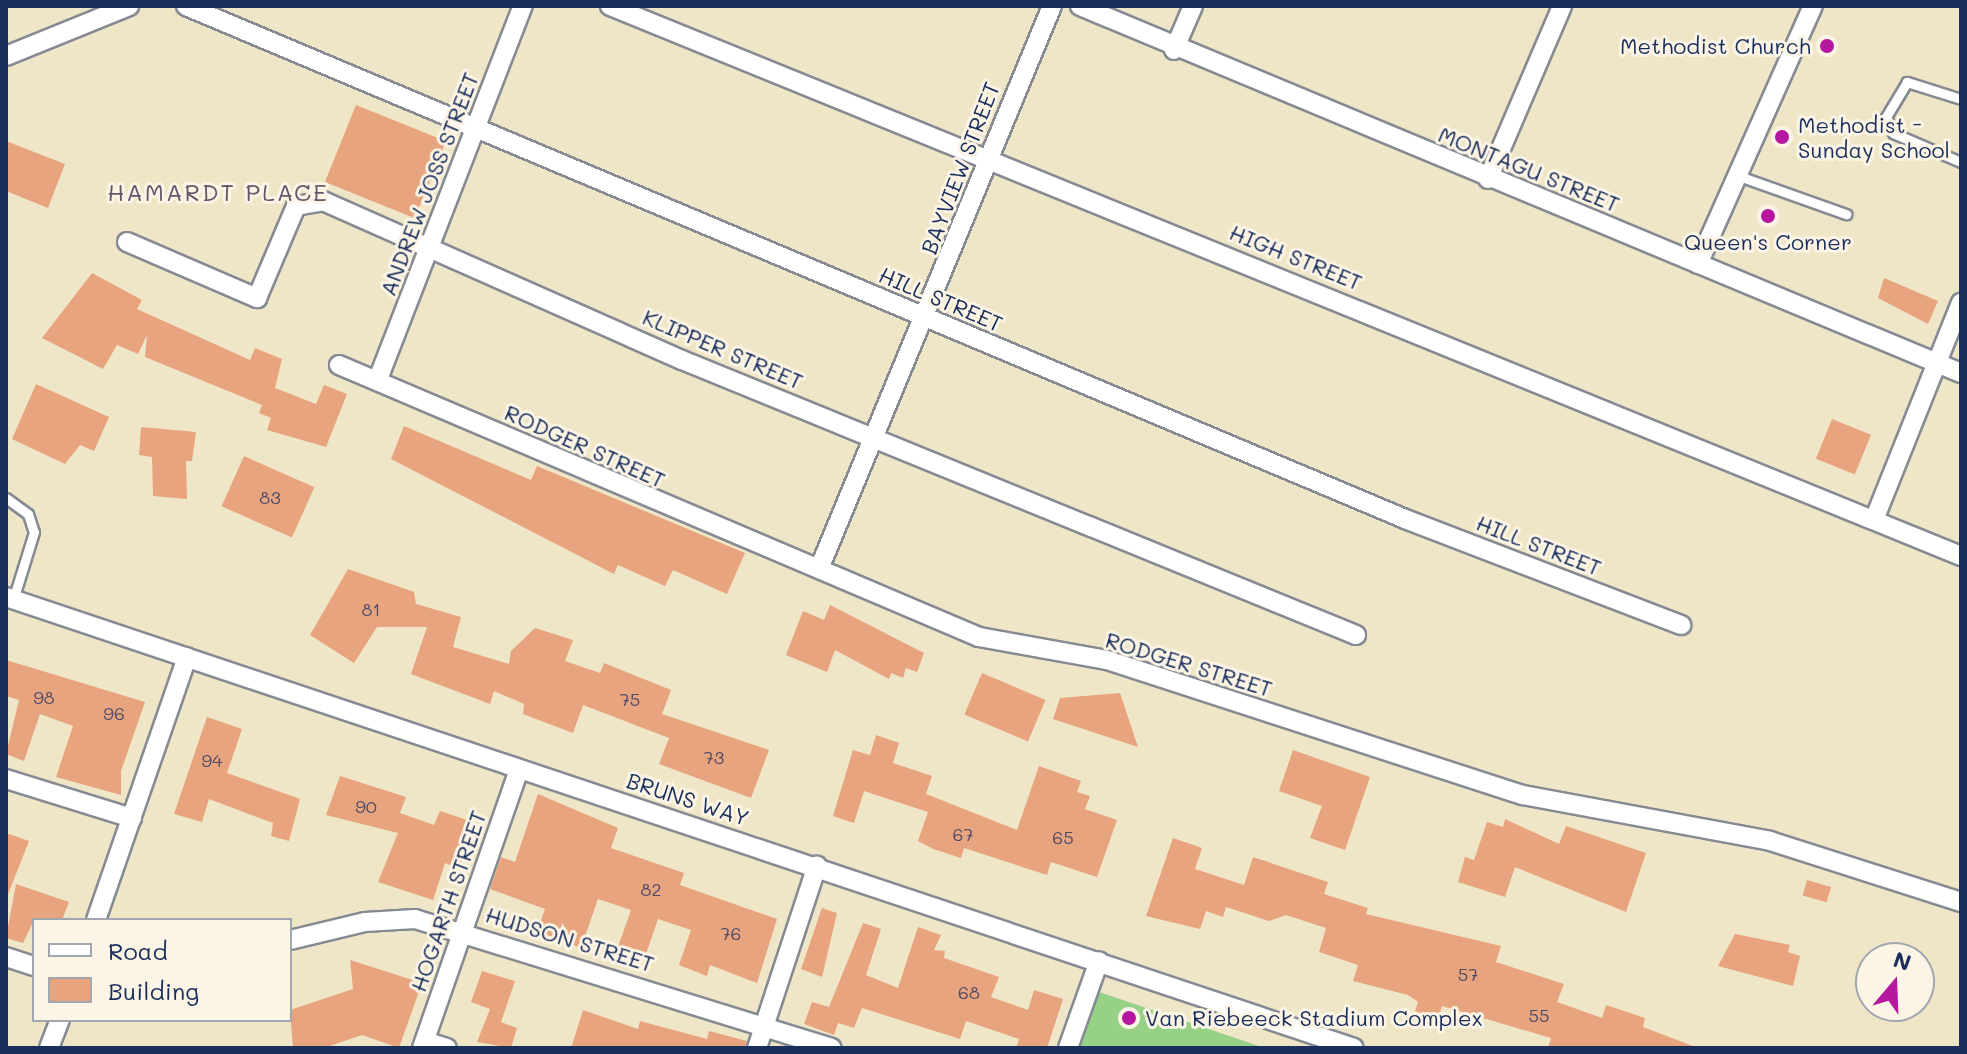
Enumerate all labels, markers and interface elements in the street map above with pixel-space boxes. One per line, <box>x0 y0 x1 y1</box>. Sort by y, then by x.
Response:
place label: Methodist Church <box>1620 33 1811 59</box>
marker: Methodist Church <box>1818 37 1836 55</box>
street label: ANDREW JOSS STREET <box>374 69 484 299</box>
street label: BAYVIEW STREET <box>915 78 1005 258</box>
place label: Methodist - Sunday School <box>1798 111 1950 162</box>
street label: MONTAGU STREET <box>1435 121 1623 217</box>
marker: Methodist - Sunday School <box>1773 128 1791 146</box>
district label: HAMARDT PLACE <box>107 178 329 206</box>
marker: Queen's Corner <box>1759 207 1777 225</box>
street label: HIGH STREET <box>1226 218 1366 296</box>
place label: Queen's Corner <box>1684 229 1852 255</box>
street label: HILL STREET <box>875 261 1007 337</box>
street label: KLIPPER STREET <box>639 303 807 395</box>
street label: RODGER STREET <box>501 399 669 493</box>
house number: 83 <box>259 486 281 508</box>
street label: HILL STREET <box>1473 509 1605 581</box>
house number: 81 <box>362 598 380 620</box>
street label: RODGER STREET <box>1102 626 1276 702</box>
house number: 98 <box>33 686 55 708</box>
house number: 75 <box>620 688 640 710</box>
house number: 96 <box>103 702 125 724</box>
house number: 73 <box>704 746 724 768</box>
house number: 94 <box>201 749 223 771</box>
street label: BRUNS WAY <box>624 767 752 831</box>
house number: 90 <box>355 795 377 817</box>
street label: HOGARTH STREET <box>405 807 491 995</box>
house number: 67 <box>953 823 973 845</box>
house number: 65 <box>1052 826 1074 848</box>
house number: 82 <box>641 878 661 900</box>
street label: HUDSON STREET <box>483 901 657 977</box>
legend <box>32 918 292 1022</box>
house number: 76 <box>721 922 741 944</box>
text: Road <box>108 935 168 966</box>
north arrow <box>1855 942 1935 1022</box>
text: N <box>1890 944 1915 977</box>
house number: 57 <box>1458 963 1478 985</box>
text: Building <box>108 975 199 1006</box>
house number: 68 <box>958 981 980 1003</box>
house number: 55 <box>1529 1004 1549 1026</box>
place label: Van Riebeeck Stadium Complex <box>1145 1005 1483 1031</box>
marker: Van Riebeeck Stadium Complex <box>1120 1009 1138 1027</box>

